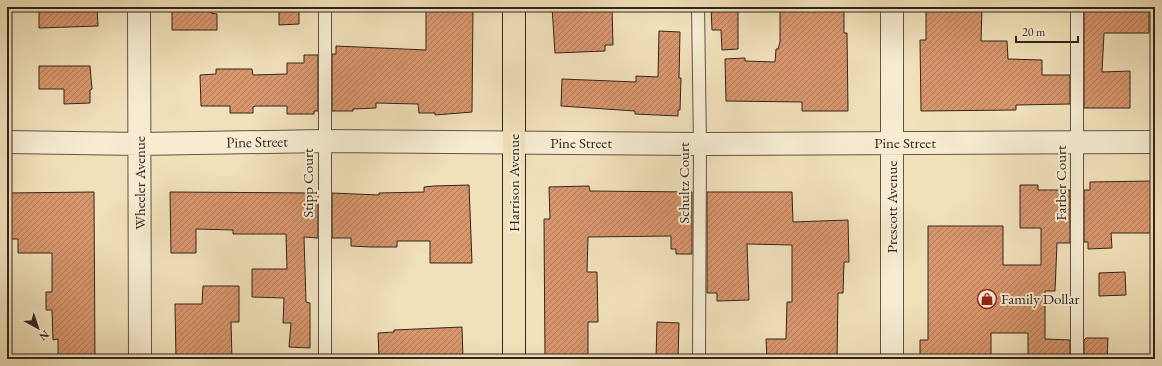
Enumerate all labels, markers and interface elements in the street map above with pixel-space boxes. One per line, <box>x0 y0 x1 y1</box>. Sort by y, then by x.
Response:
scale bar <box>1016 18 1078 44</box>
text: 20 m <box>1022 24 1046 40</box>
street label: Pine Street <box>226 131 288 152</box>
street label: Pine Street <box>550 133 612 152</box>
street label: Pine Street <box>874 133 936 152</box>
street label: Harrison Avenue <box>504 134 523 232</box>
street label: Wheeler Avenue <box>130 136 149 230</box>
street label: Schultz Court <box>674 142 693 224</box>
street label: Farber Court <box>1051 145 1070 221</box>
street label: Stipp Court <box>298 148 317 218</box>
street label: Prescott Avenue <box>882 161 901 253</box>
shop icon: Family Dollar <box>976 288 998 310</box>
place label: Family Dollar <box>1001 289 1079 308</box>
north arrow <box>18 308 58 348</box>
text: N <box>36 327 52 344</box>

